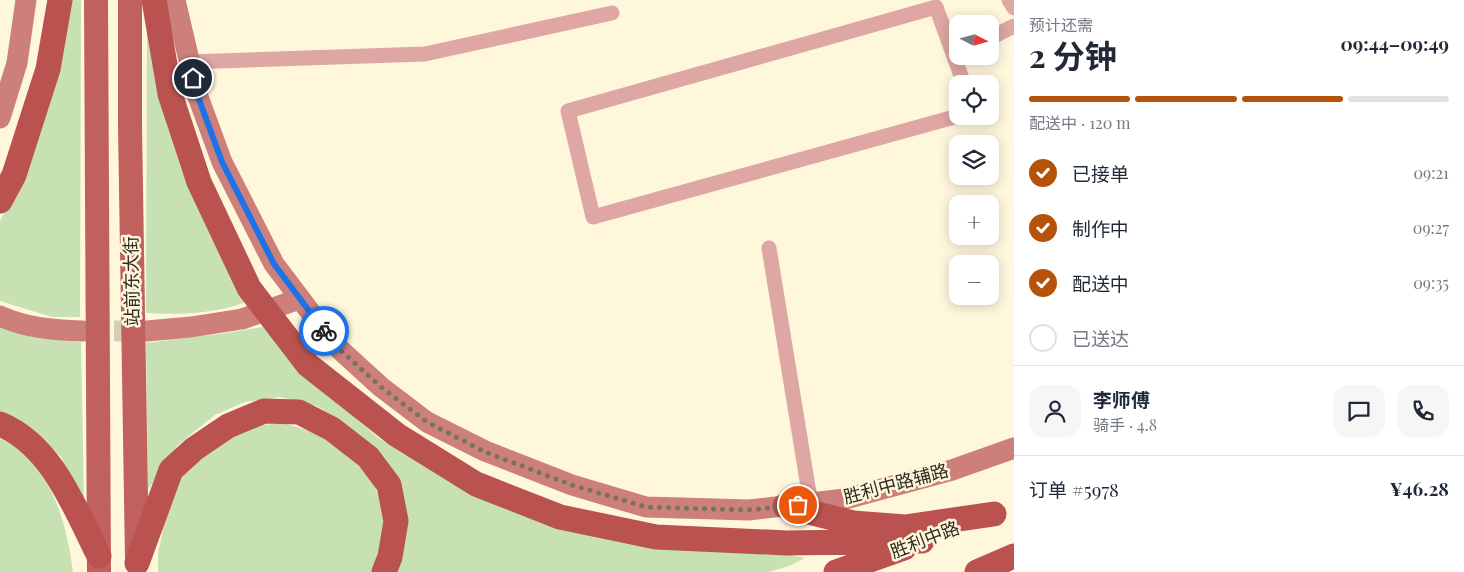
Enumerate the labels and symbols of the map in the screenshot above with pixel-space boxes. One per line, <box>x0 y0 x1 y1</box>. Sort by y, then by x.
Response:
north arrow <box>949 15 999 65</box>
pin <box>172 57 214 99</box>
street label: 站前东大街 <box>118 236 144 326</box>
courier <box>299 306 349 356</box>
street label: 胜利中路辅路 <box>840 457 951 509</box>
pin <box>777 484 819 526</box>
street label: 胜利中路 <box>887 515 963 563</box>

